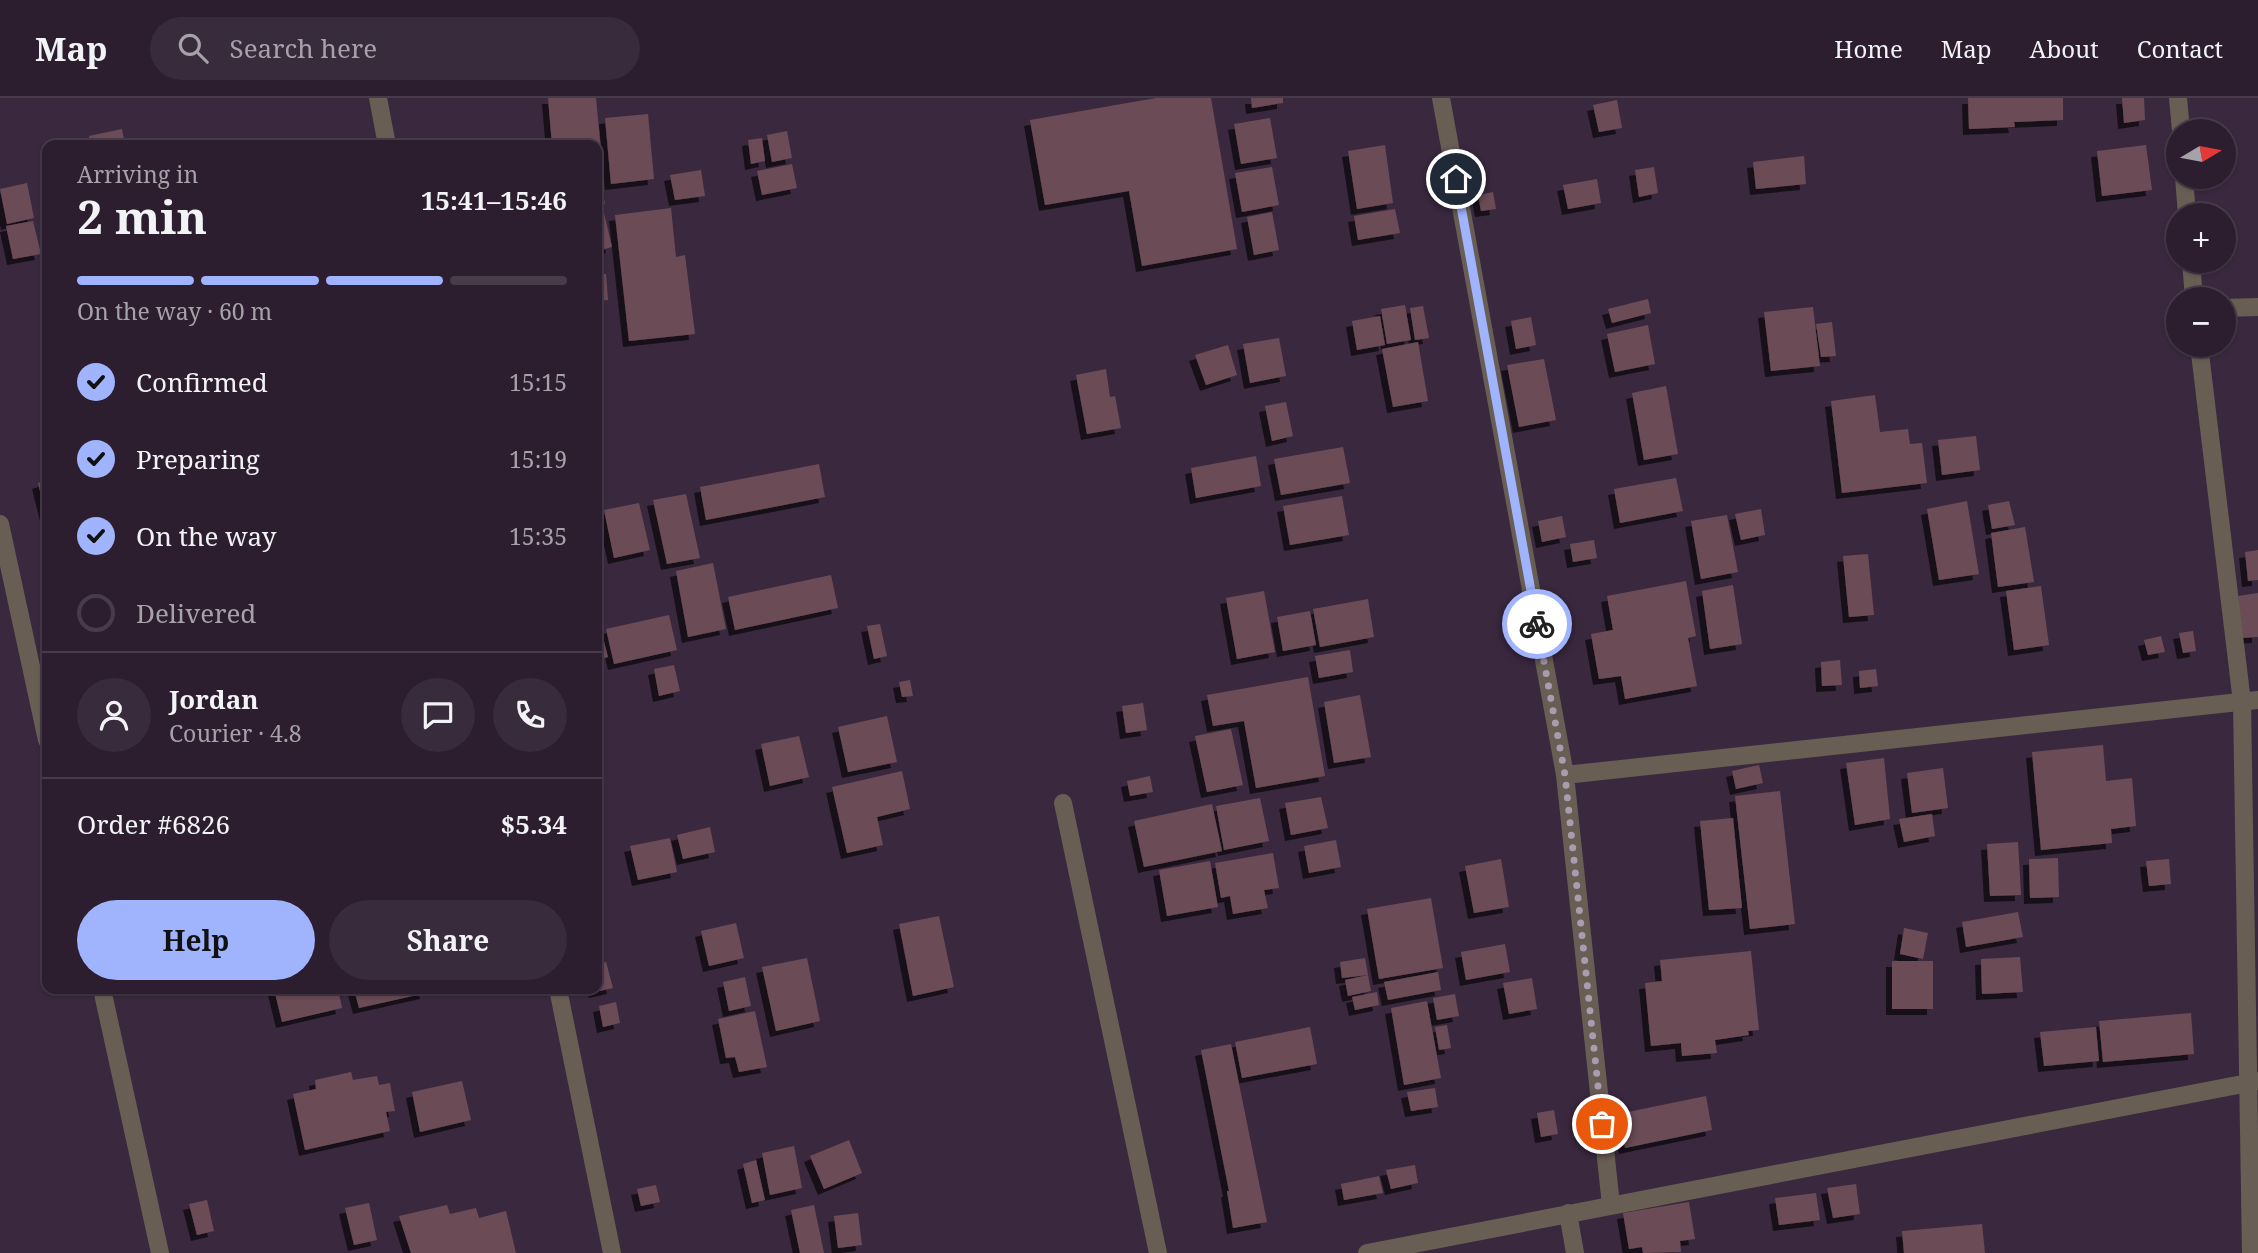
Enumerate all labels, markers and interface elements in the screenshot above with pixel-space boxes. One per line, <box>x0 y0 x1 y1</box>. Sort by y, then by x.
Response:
search box <box>150 17 640 80</box>
text: Map <box>35 26 108 71</box>
icon: search <box>174 29 212 67</box>
text: Search here <box>230 30 377 66</box>
text: Home <box>1834 32 1903 65</box>
text: Map <box>1941 32 1992 65</box>
text: About <box>2030 32 2099 65</box>
text: Contact <box>2137 32 2223 65</box>
north arrow <box>2166 119 2236 189</box>
map controls <box>2166 119 2236 357</box>
pin <box>1426 149 1486 209</box>
text: Arriving in <box>77 158 198 190</box>
icon: home <box>1437 160 1475 198</box>
text: 15:41–15:46 <box>421 182 567 218</box>
text: 2 min <box>77 185 207 247</box>
button: + <box>2166 203 2236 273</box>
button: − <box>2166 287 2236 357</box>
text: On the way · 60 m <box>77 295 272 327</box>
icon: check <box>77 363 115 401</box>
text: Confirmed <box>136 364 268 400</box>
text: 15:15 <box>509 366 567 398</box>
icon: check <box>77 440 115 478</box>
text: Preparing <box>136 441 260 477</box>
text: 15:19 <box>509 443 567 475</box>
icon: check <box>77 517 115 555</box>
text: On the way <box>136 518 276 554</box>
text: 15:35 <box>509 520 567 552</box>
courier <box>1502 589 1572 659</box>
text: Delivered <box>136 595 256 631</box>
icon: bike <box>1518 605 1556 643</box>
button: person <box>77 678 151 752</box>
button: chat <box>401 678 475 752</box>
button: phone <box>493 678 567 752</box>
text: Jordan <box>169 681 259 717</box>
text: Courier · 4.8 <box>169 717 302 749</box>
text: Order #6826 <box>77 806 230 842</box>
text: $5.34 <box>501 806 567 842</box>
button: Help <box>77 900 315 980</box>
button: Share <box>329 900 567 980</box>
pin <box>1572 1094 1632 1154</box>
icon: bag <box>1583 1105 1621 1143</box>

